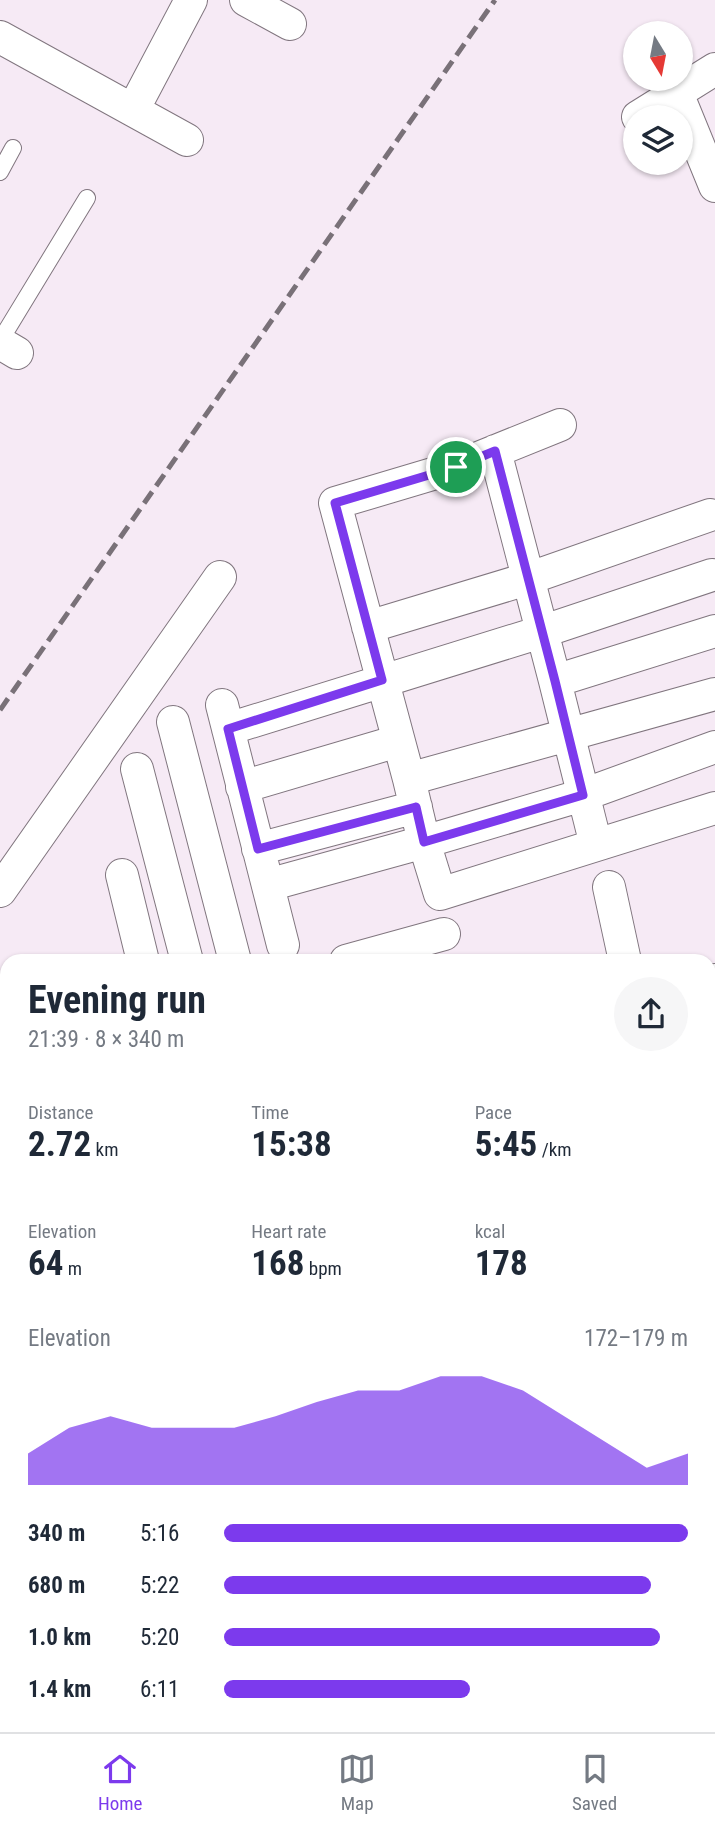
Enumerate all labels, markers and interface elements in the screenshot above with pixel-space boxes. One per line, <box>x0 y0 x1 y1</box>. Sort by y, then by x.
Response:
north arrow <box>623 21 693 91</box>
map controls <box>623 21 693 175</box>
button: layers <box>623 105 693 175</box>
pin <box>426 437 486 497</box>
icon: arrive <box>437 448 475 486</box>
button: share <box>614 977 688 1051</box>
text: Evening run <box>28 978 206 1022</box>
text: 21:39 · 8 × 340 m <box>28 1026 184 1053</box>
text: Distance <box>28 1101 93 1124</box>
text: Time <box>251 1101 289 1124</box>
text: Pace <box>475 1101 512 1124</box>
text: 2.72 <box>28 1124 91 1165</box>
text: 15:38 <box>251 1124 332 1165</box>
text: 5:45 <box>475 1124 537 1165</box>
text: km <box>91 1138 118 1161</box>
text: /km <box>537 1138 572 1161</box>
text: Elevation <box>28 1220 96 1243</box>
text: Heart rate <box>251 1220 326 1243</box>
text: kcal <box>475 1220 505 1243</box>
text: 64 <box>28 1243 63 1284</box>
text: 168 <box>251 1243 304 1284</box>
text: 178 <box>475 1243 528 1284</box>
text: m <box>63 1257 82 1280</box>
text: bpm <box>304 1257 342 1280</box>
text: Elevation <box>28 1325 111 1352</box>
text: 172–179 m <box>584 1325 688 1352</box>
text: 340 m <box>28 1520 85 1547</box>
text: 5:16 <box>140 1520 179 1547</box>
text: 680 m <box>28 1572 85 1599</box>
text: 5:22 <box>140 1572 179 1599</box>
text: 1.0 km <box>28 1624 91 1651</box>
text: 5:20 <box>140 1624 179 1651</box>
text: 1.4 km <box>28 1676 91 1703</box>
text: 6:11 <box>140 1676 179 1703</box>
tab: Home <box>98 1750 142 1815</box>
tab: Map <box>338 1750 376 1815</box>
tab: Saved <box>572 1750 617 1815</box>

